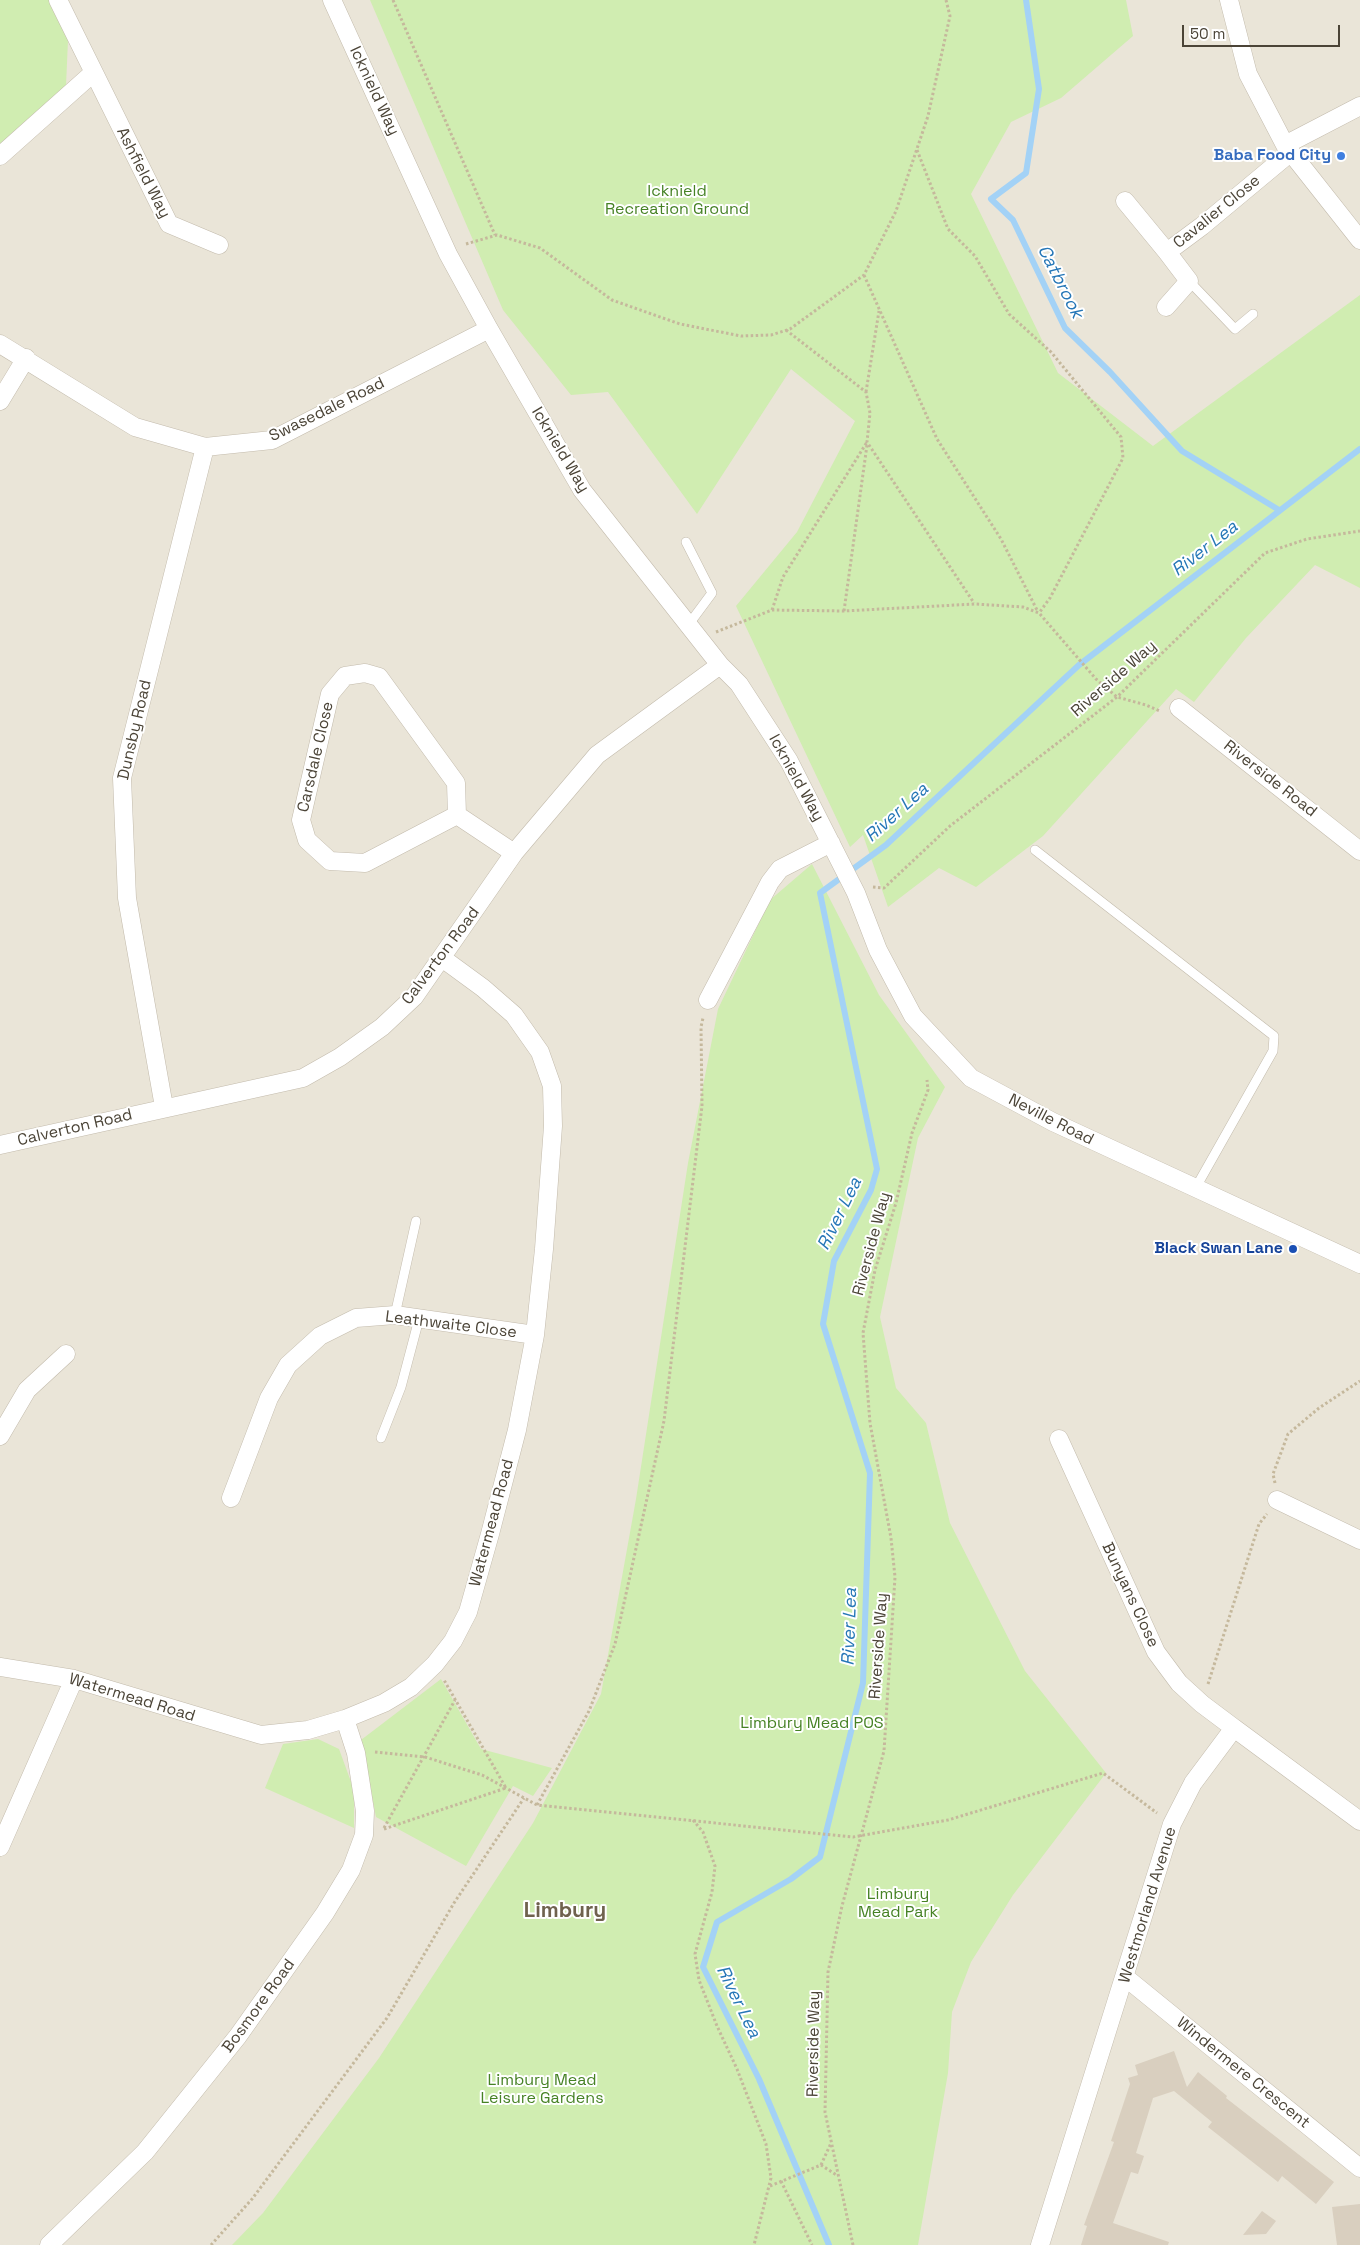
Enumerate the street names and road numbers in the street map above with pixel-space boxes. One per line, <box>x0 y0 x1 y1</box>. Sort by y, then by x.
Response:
street label: Icknield Way <box>345 43 403 139</box>
street label: Ashfield Way <box>112 124 174 222</box>
street label: Cavalier Close <box>1170 171 1264 253</box>
street label: Swasedale Road <box>266 374 388 446</box>
street label: Icknield Way <box>527 404 593 496</box>
street label: Riverside Way <box>1068 637 1160 721</box>
street label: Dunsby Road <box>114 678 156 782</box>
street label: Carsdale Close <box>294 700 338 814</box>
street label: Icknield Way <box>764 731 828 825</box>
street label: Riverside Road <box>1219 737 1321 821</box>
street label: Calverton Road <box>398 903 484 1009</box>
street label: Neville Road <box>1005 1090 1097 1150</box>
street label: Calverton Road <box>16 1105 134 1151</box>
street label: Riverside Way <box>849 1190 895 1298</box>
street label: Leathwaite Close <box>384 1307 518 1343</box>
street label: Watermead Road <box>466 1457 518 1589</box>
street label: Bunyans Close <box>1097 1540 1163 1650</box>
street label: Riverside Way <box>866 1592 892 1700</box>
street label: Watermead Road <box>67 1670 197 1726</box>
street label: Westmorland Avenue <box>1115 1825 1181 1985</box>
street label: Bosmore Road <box>219 1955 299 2057</box>
street label: Riverside Way <box>803 1991 825 2097</box>
street label: Windermere Crescent <box>1172 2013 1314 2133</box>

